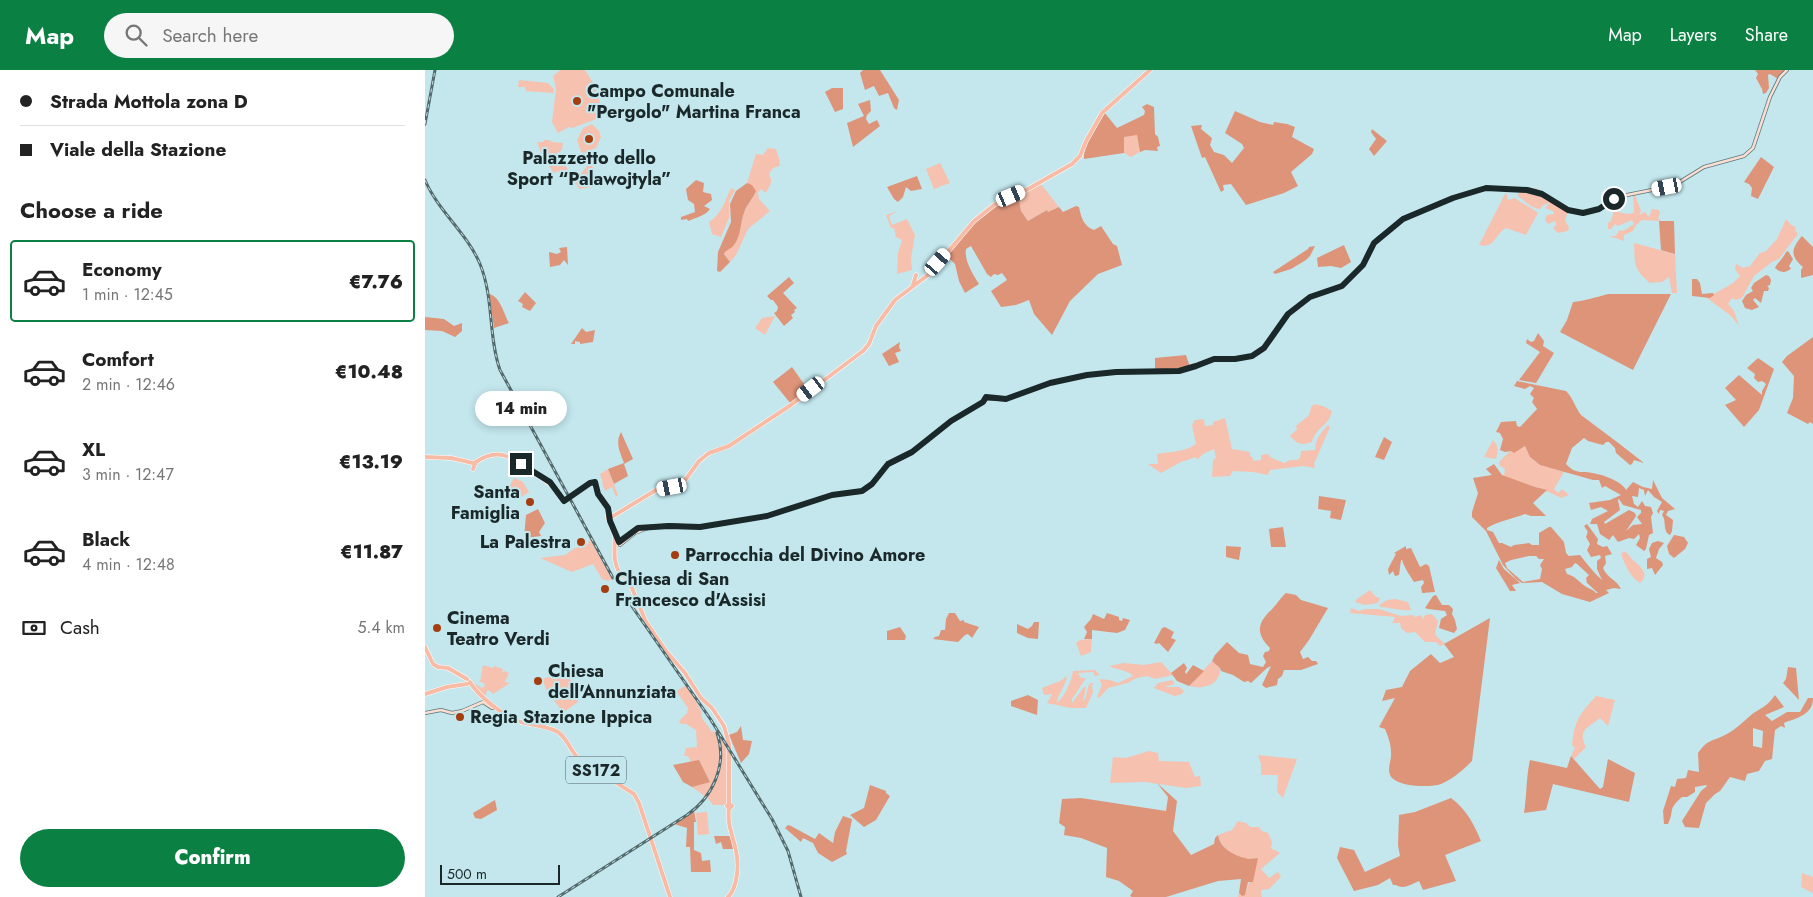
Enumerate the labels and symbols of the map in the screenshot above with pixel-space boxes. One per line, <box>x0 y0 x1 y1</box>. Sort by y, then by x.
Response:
place label: Campo Comunale "Pergolo" Martina Franca <box>587 78 801 125</box>
marker: Campo Comunale "Pergolo" Martina Franca <box>571 95 583 107</box>
marker: Palazzetto dello Sport “Palawojtyla” <box>583 133 595 145</box>
place label: Palazzetto dello Sport “Palawojtyla” <box>507 145 671 192</box>
car <box>1650 177 1683 197</box>
car <box>994 183 1027 209</box>
route start <box>1603 188 1625 210</box>
car <box>922 246 953 278</box>
car <box>794 374 827 404</box>
callout: 14 min <box>475 392 567 426</box>
route end <box>510 453 532 475</box>
car <box>655 477 688 497</box>
place label: Santa Famiglia <box>451 479 520 526</box>
marker: Santa Famiglia <box>524 496 536 508</box>
place label: La Palestra <box>480 529 571 555</box>
marker: La Palestra <box>575 536 587 548</box>
place label: Parrocchia del Divino Amore <box>685 542 925 568</box>
marker: Parrocchia del Divino Amore <box>669 549 681 561</box>
place label: Chiesa di San Francesco d'Assisi <box>615 566 766 613</box>
marker: Chiesa di San Francesco d'Assisi <box>599 583 611 595</box>
place label: Cinema Teatro Verdi <box>447 605 550 652</box>
marker: Cinema Teatro Verdi <box>431 622 443 634</box>
place label: Chiesa dell'Annunziata <box>548 658 676 705</box>
marker: Chiesa dell'Annunziata <box>532 675 544 687</box>
place label: Regia Stazione Ippica <box>470 704 652 730</box>
marker: Regia Stazione Ippica <box>454 711 466 723</box>
road number: SS172 <box>566 756 626 784</box>
scale bar <box>440 862 560 885</box>

